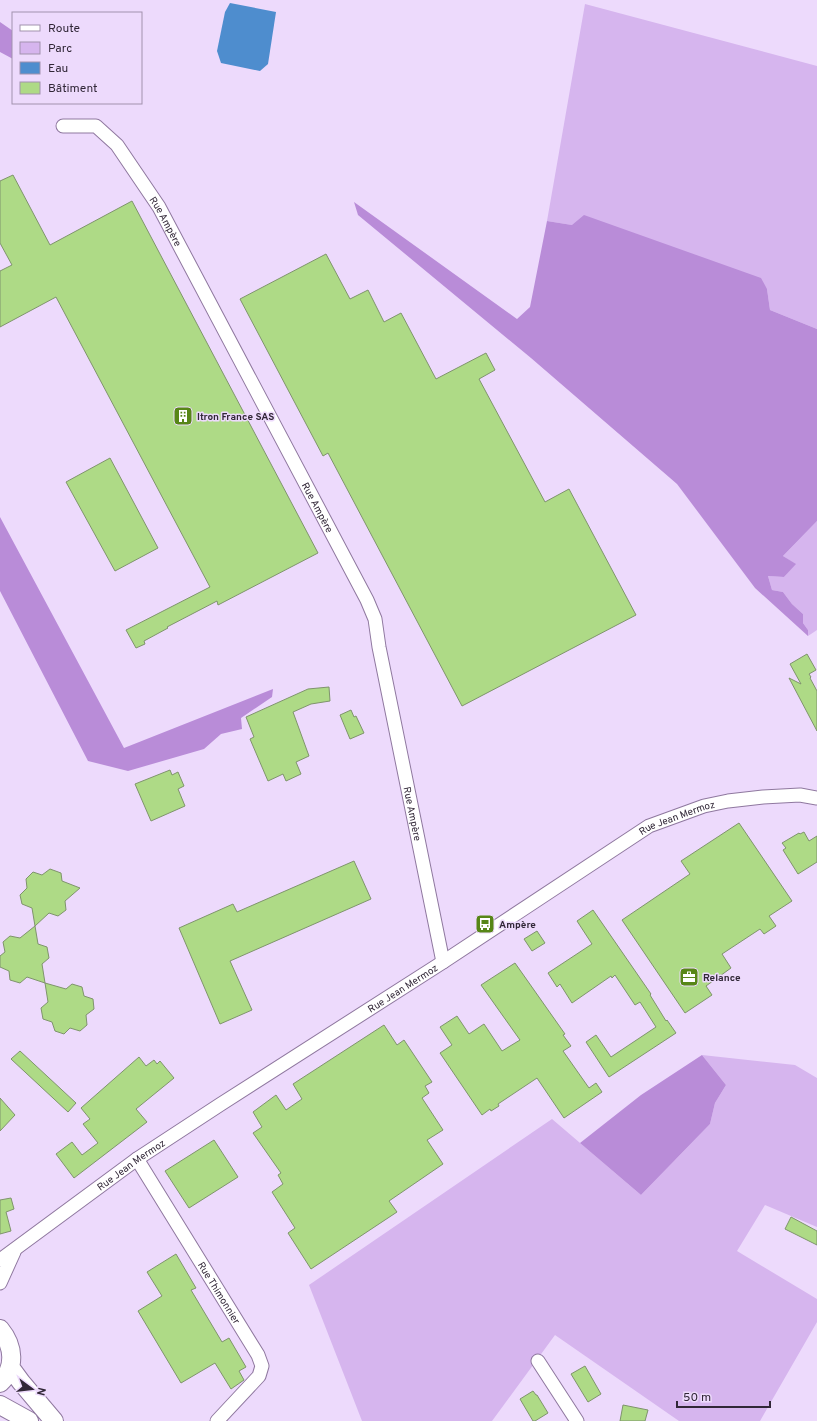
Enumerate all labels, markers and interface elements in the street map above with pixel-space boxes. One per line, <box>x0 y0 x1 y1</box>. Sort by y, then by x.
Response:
legend <box>12 12 142 104</box>
text: Route <box>48 21 80 37</box>
text: Parc <box>48 41 72 57</box>
text: Eau <box>48 61 68 77</box>
text: Bâtiment <box>48 81 98 97</box>
street label: Rue Ampère <box>146 194 184 249</box>
building icon: Itron France SAS <box>172 405 194 427</box>
place label: Itron France SAS <box>197 411 274 424</box>
street label: Rue Ampère <box>298 481 335 535</box>
street label: Rue Ampère <box>400 786 423 842</box>
street label: Rue Jean Mermoz <box>637 799 716 839</box>
bus stop icon: Ampère <box>474 913 496 935</box>
place label: Ampère <box>499 919 536 932</box>
street label: Rue Jean Mermoz <box>366 962 441 1016</box>
office icon: Relance <box>678 966 700 988</box>
place label: Relance <box>703 972 741 985</box>
street label: Rue Jean Mermoz <box>95 1137 168 1194</box>
street label: Rue Thimonnier <box>194 1260 242 1327</box>
north arrow <box>12 1369 52 1409</box>
scale bar <box>677 1383 770 1409</box>
text: N <box>33 1386 48 1397</box>
text: 50 m <box>683 1390 711 1406</box>

